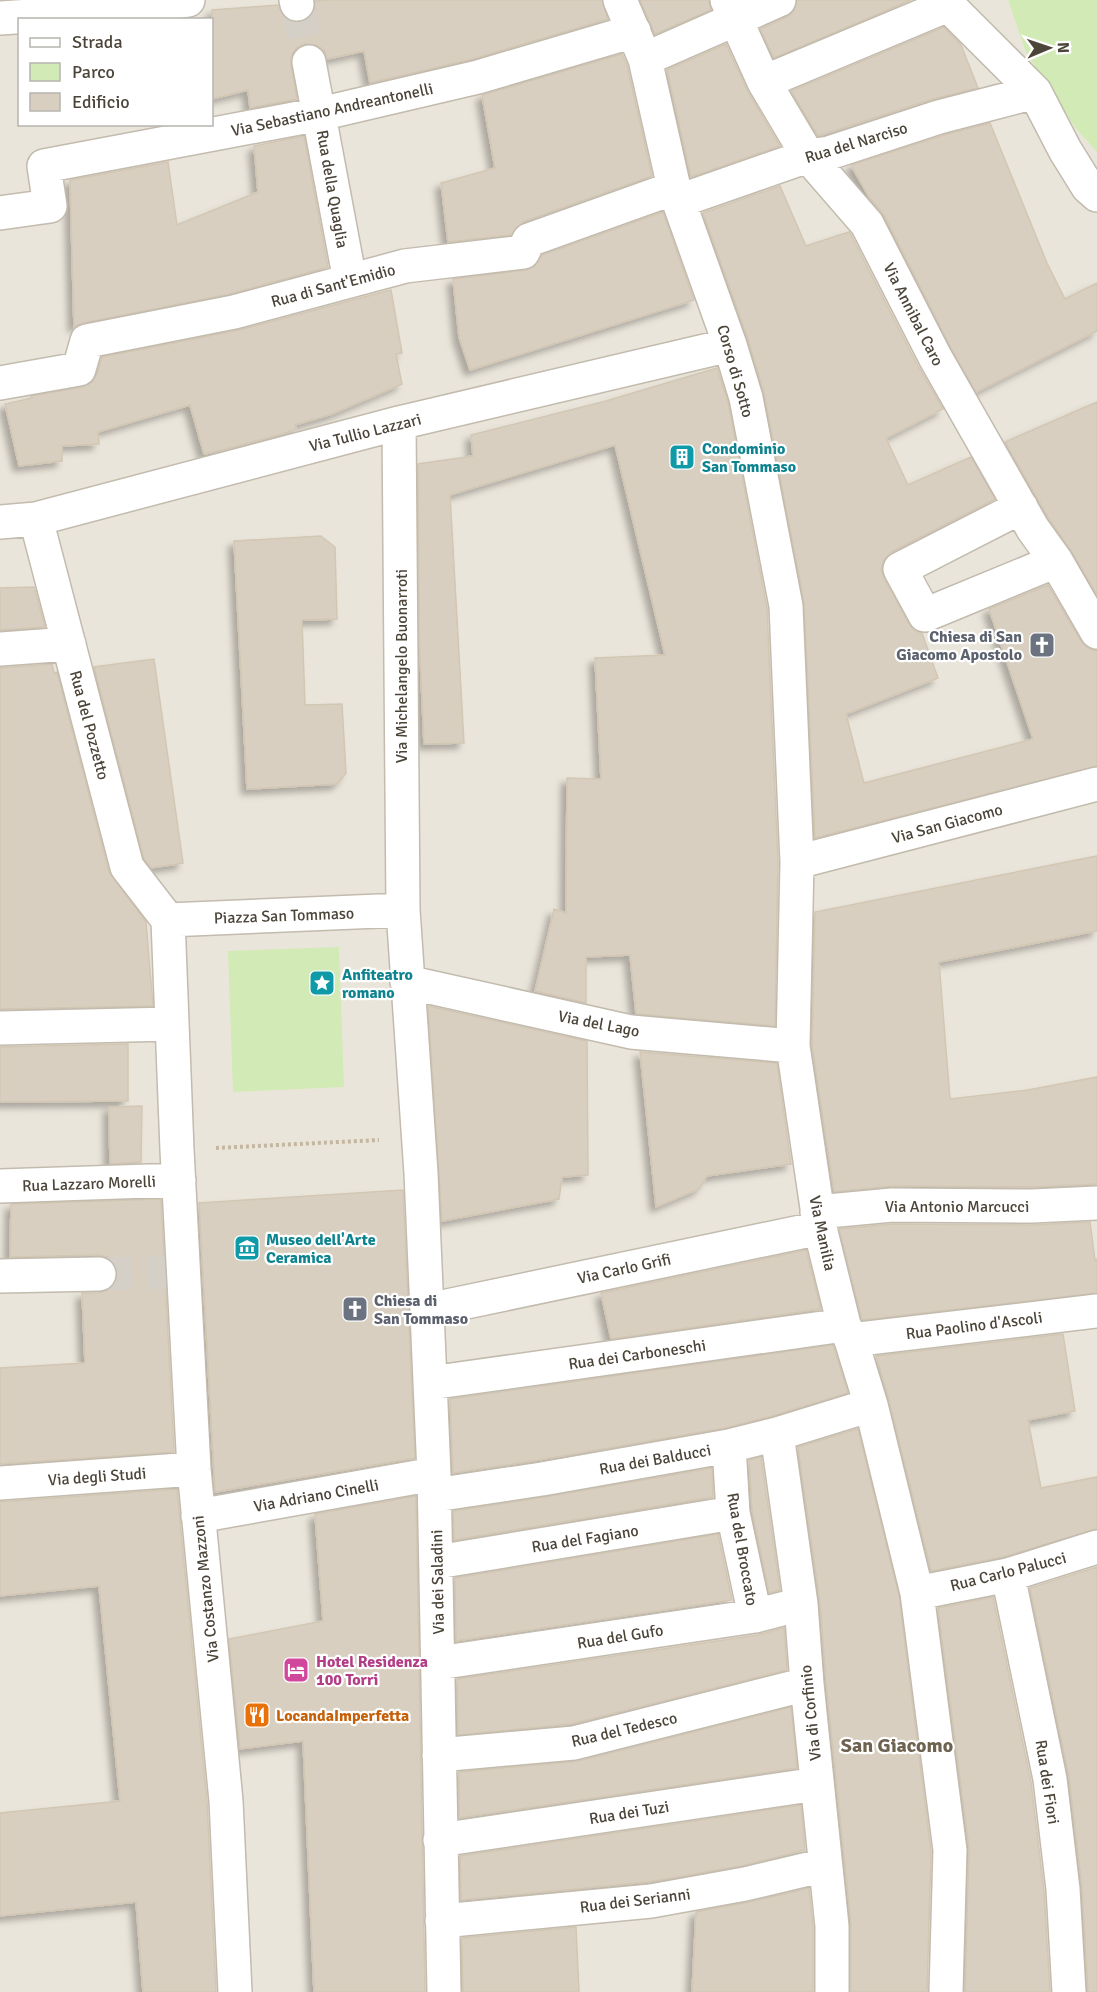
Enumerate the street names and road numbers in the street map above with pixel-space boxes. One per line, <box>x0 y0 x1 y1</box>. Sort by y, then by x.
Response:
street label: Via Sebastiano Andreantonelli <box>229 79 435 141</box>
street label: Rua del Narciso <box>803 118 910 168</box>
street label: Rua della Quaglia <box>312 128 352 250</box>
street label: Rua di Sant'Emidio <box>269 260 398 312</box>
street label: Via Annibal Caro <box>879 260 948 369</box>
street label: Corso di Sotto <box>712 323 758 420</box>
street label: Via Tullio Lazzari <box>307 409 423 457</box>
street label: Via Michelangelo Buonarroti <box>392 569 412 763</box>
street label: Rua del Pozzetto <box>65 668 113 782</box>
street label: Via San Giacomo <box>890 800 1005 848</box>
street label: Piazza San Tommaso <box>213 904 355 928</box>
street label: Via del Lago <box>556 1006 641 1042</box>
street label: Rua Lazzaro Morelli <box>22 1172 156 1196</box>
street label: Via Manilia <box>804 1194 840 1273</box>
street label: Via Antonio Marcucci <box>885 1197 1029 1217</box>
street label: Via Carlo Grifi <box>576 1249 673 1289</box>
street label: Rua Paolino d'Ascoli <box>905 1308 1044 1344</box>
street label: Rua dei Carboneschi <box>567 1335 707 1375</box>
street label: Rua dei Balducci <box>598 1440 713 1480</box>
street label: Via degli Studi <box>47 1464 147 1490</box>
street label: Via Adriano Cinelli <box>252 1475 380 1517</box>
street label: Rua del Broccato <box>722 1491 762 1607</box>
street label: Via Costanzo Mazzoni <box>188 1514 224 1663</box>
street label: Rua del Fagiano <box>530 1521 640 1557</box>
street label: Via dei Saladini <box>427 1529 449 1635</box>
street label: Rua Carlo Palucci <box>948 1548 1068 1596</box>
street label: Rua del Gufo <box>576 1620 665 1654</box>
street label: Via di Corfinio <box>796 1664 826 1762</box>
street label: Rua del Tedesco <box>569 1708 679 1752</box>
street label: Rua dei Fiori <box>1030 1738 1064 1826</box>
street label: Rua dei Tuzi <box>588 1797 671 1829</box>
street label: Rua dei Serianni <box>579 1884 692 1918</box>

